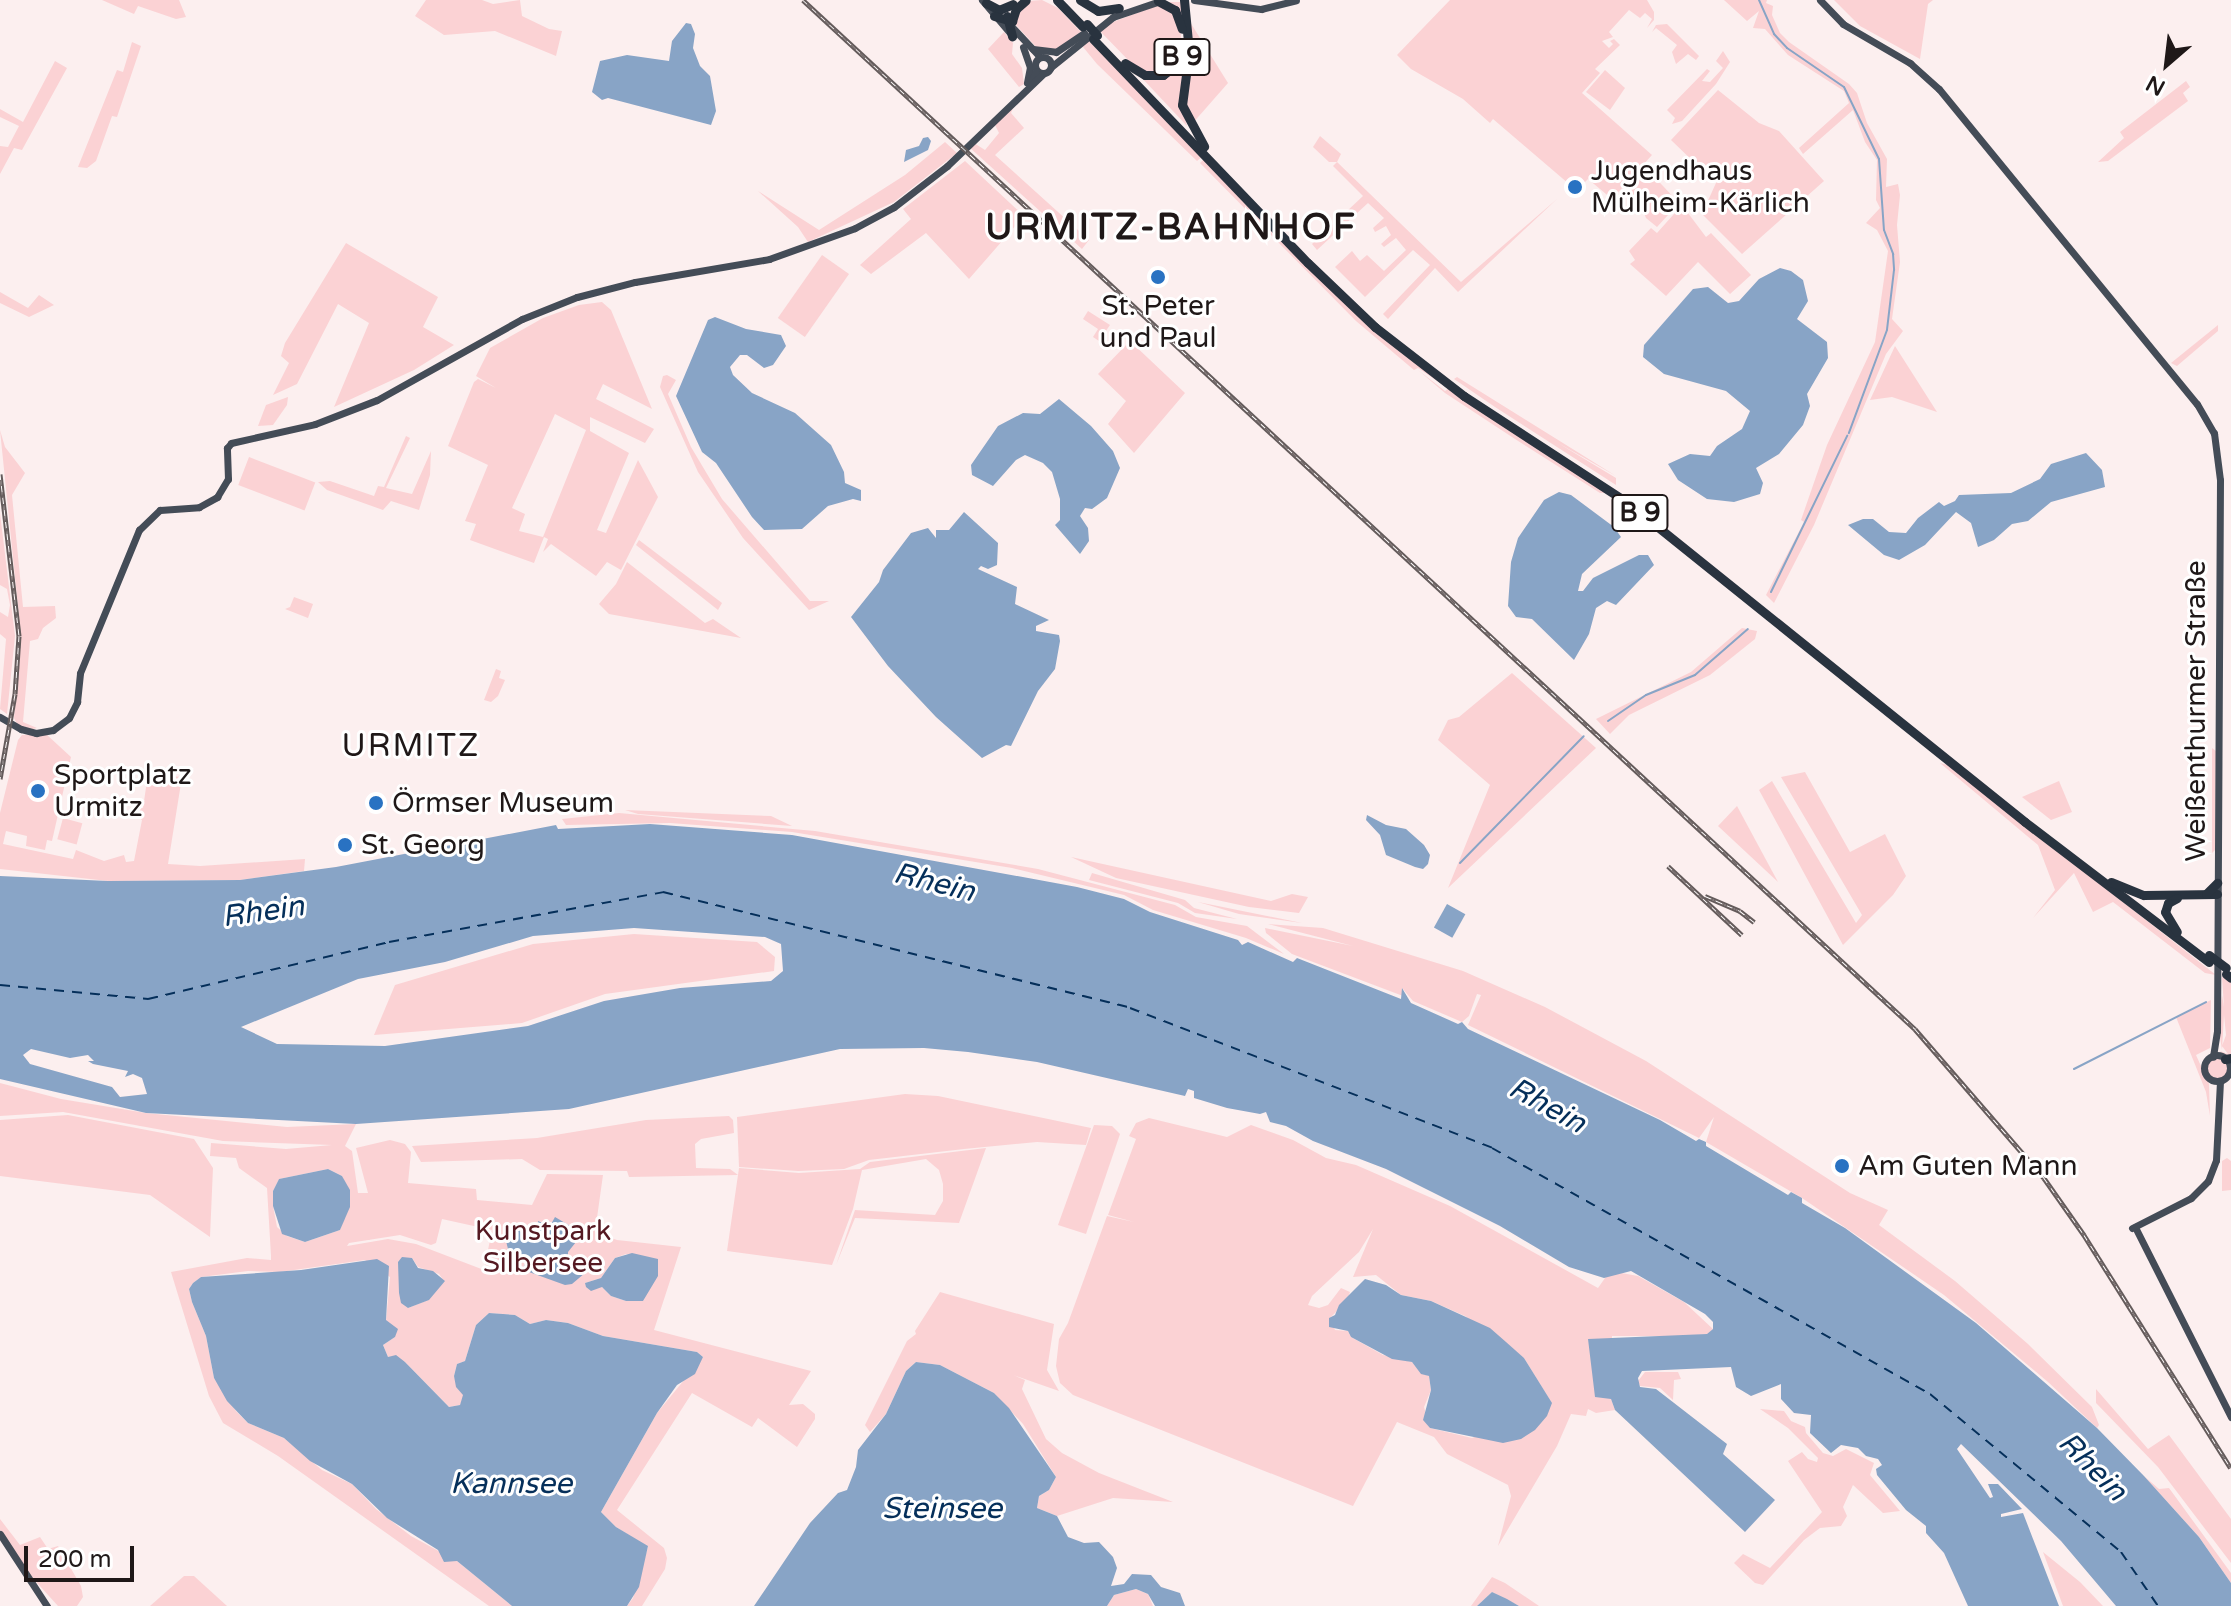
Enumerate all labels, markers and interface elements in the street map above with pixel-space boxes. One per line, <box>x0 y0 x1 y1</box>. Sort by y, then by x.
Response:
north arrow <box>2127 24 2207 104</box>
road number: B 9 <box>1152 35 1212 79</box>
text: N <box>2142 70 2170 101</box>
place label: Jugendhaus Mülheim-Kärlich <box>1591 154 1810 220</box>
marker: Jugendhaus Mülheim-Kärlich <box>1566 178 1584 196</box>
district label: URMITZ-BAHNHOF <box>985 206 1357 250</box>
marker: St. Peter und Paul <box>1149 268 1167 286</box>
place label: St. Peter und Paul <box>1100 289 1216 355</box>
road number: B 9 <box>1610 491 1670 535</box>
street label: Weißenthurmer Straße <box>2179 560 2213 862</box>
district label: URMITZ <box>342 727 480 765</box>
place label: Sportplatz Urmitz <box>54 758 192 824</box>
marker: Sportplatz Urmitz <box>29 782 47 800</box>
place label: Örmser Museum <box>392 786 614 820</box>
marker: Örmser Museum <box>367 794 385 812</box>
place label: St. Georg <box>361 828 485 862</box>
marker: St. Georg <box>336 836 354 854</box>
water label: Rhein <box>890 856 978 910</box>
water label: Rhein <box>220 888 306 936</box>
water label: Rhein <box>1502 1070 1592 1142</box>
place label: Am Guten Mann <box>1858 1149 2078 1183</box>
marker: Am Guten Mann <box>1833 1157 1851 1175</box>
park label: Kunstpark Silbersee <box>475 1214 611 1280</box>
water label: Rhein <box>2050 1425 2134 1509</box>
water label: Kannsee <box>450 1466 572 1502</box>
water label: Steinsee <box>882 1491 1002 1527</box>
scale bar <box>28 1530 138 1580</box>
text: 200 m <box>38 1545 112 1574</box>

